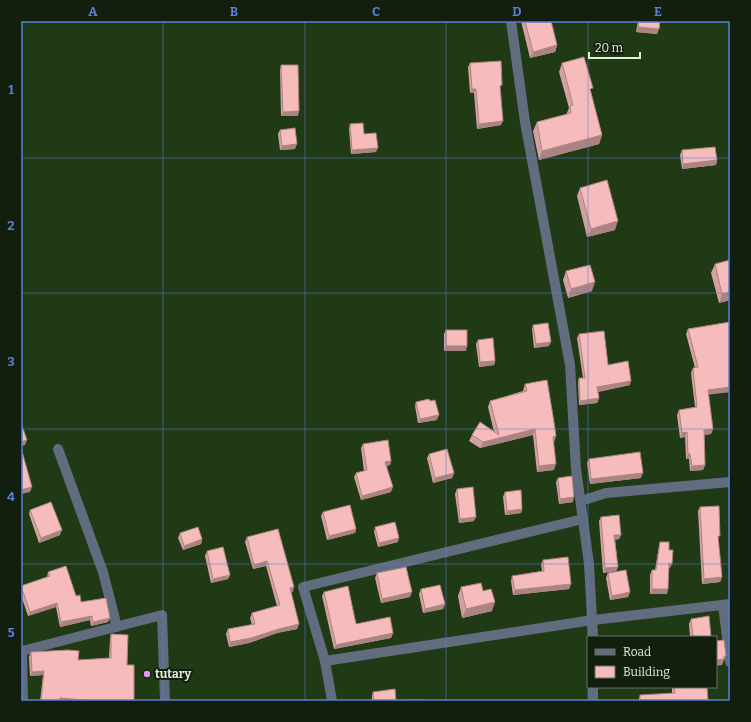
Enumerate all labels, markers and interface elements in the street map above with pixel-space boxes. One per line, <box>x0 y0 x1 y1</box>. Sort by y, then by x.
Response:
text: A <box>88 4 98 19</box>
text: B <box>230 4 238 19</box>
text: C <box>372 4 380 19</box>
text: D <box>512 4 522 19</box>
text: E <box>654 4 662 19</box>
scale bar <box>589 34 640 60</box>
text: 20 m <box>595 41 624 55</box>
text: 1 <box>8 82 14 97</box>
text: 2 <box>7 218 15 233</box>
text: 3 <box>7 354 15 369</box>
text: 4 <box>7 489 15 504</box>
text: 5 <box>7 625 15 640</box>
legend <box>587 636 717 688</box>
text: Road <box>623 645 651 659</box>
text: Building <box>623 665 670 679</box>
place label: tutary <box>155 667 192 681</box>
marker: tutary <box>142 669 152 679</box>

